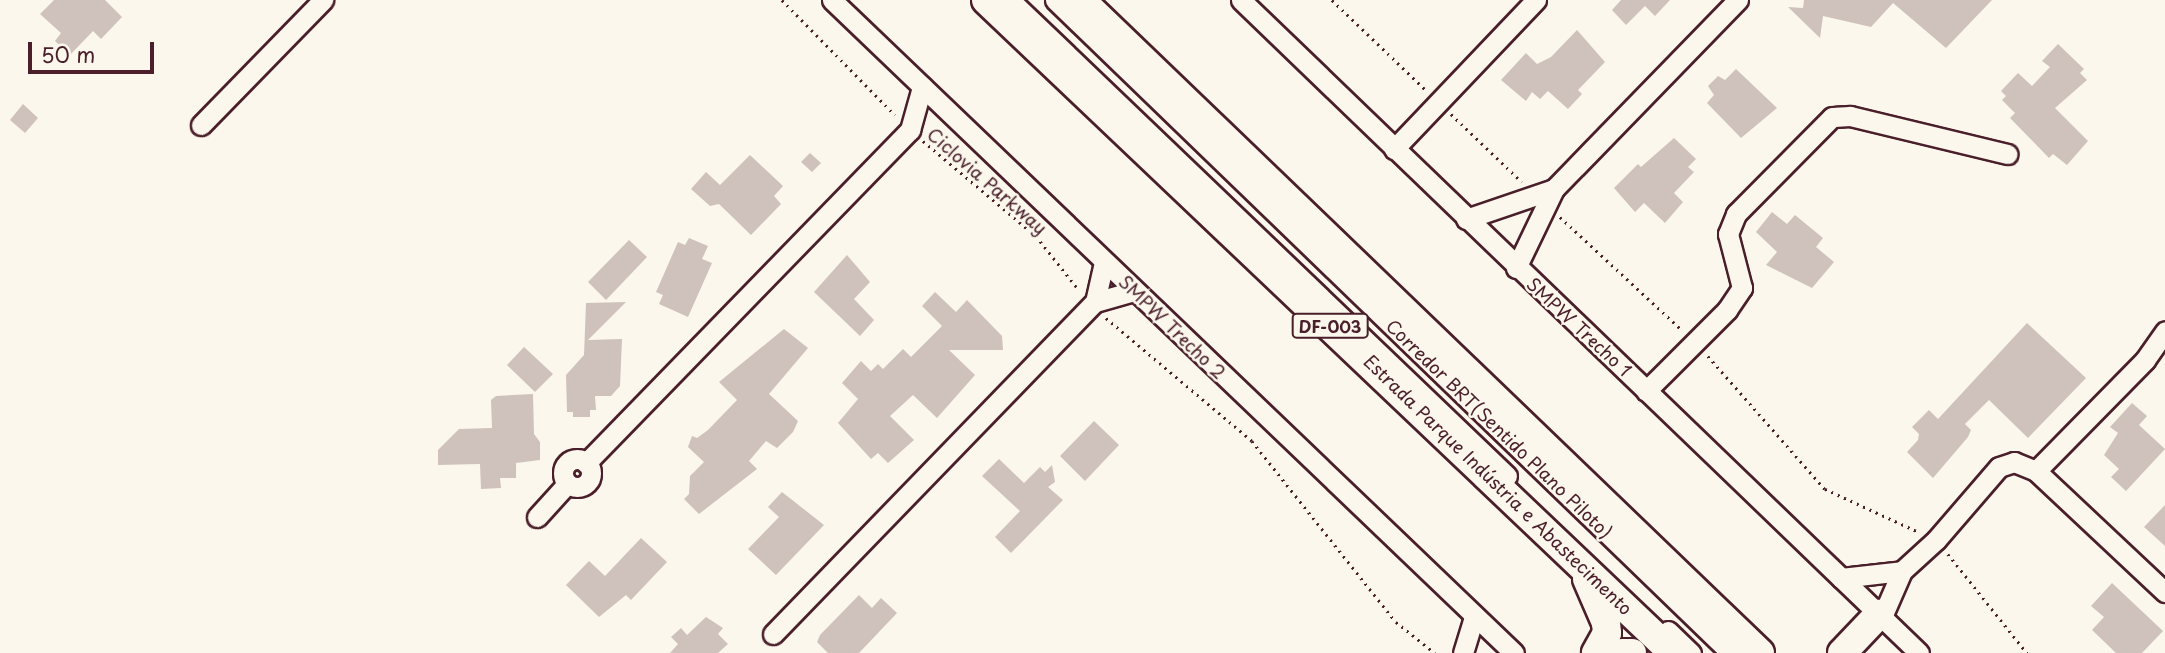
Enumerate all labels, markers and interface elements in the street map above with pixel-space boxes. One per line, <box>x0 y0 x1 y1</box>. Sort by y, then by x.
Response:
scale bar <box>32 28 158 72</box>
text: 50 m <box>41 38 95 70</box>
street label: Ciclovia Parkway <box>923 123 1051 239</box>
street label: SMPW Trecho 2 <box>1114 270 1230 384</box>
street label: SMPW Trecho 1 <box>1522 273 1636 381</box>
road number: DF-003 <box>1292 314 1368 338</box>
street label: Corredor BRT(Sentido Plano Piloto) <box>1381 315 1617 543</box>
street label: Estrada Parque Indústria e Abastecimento <box>1360 351 1636 619</box>

